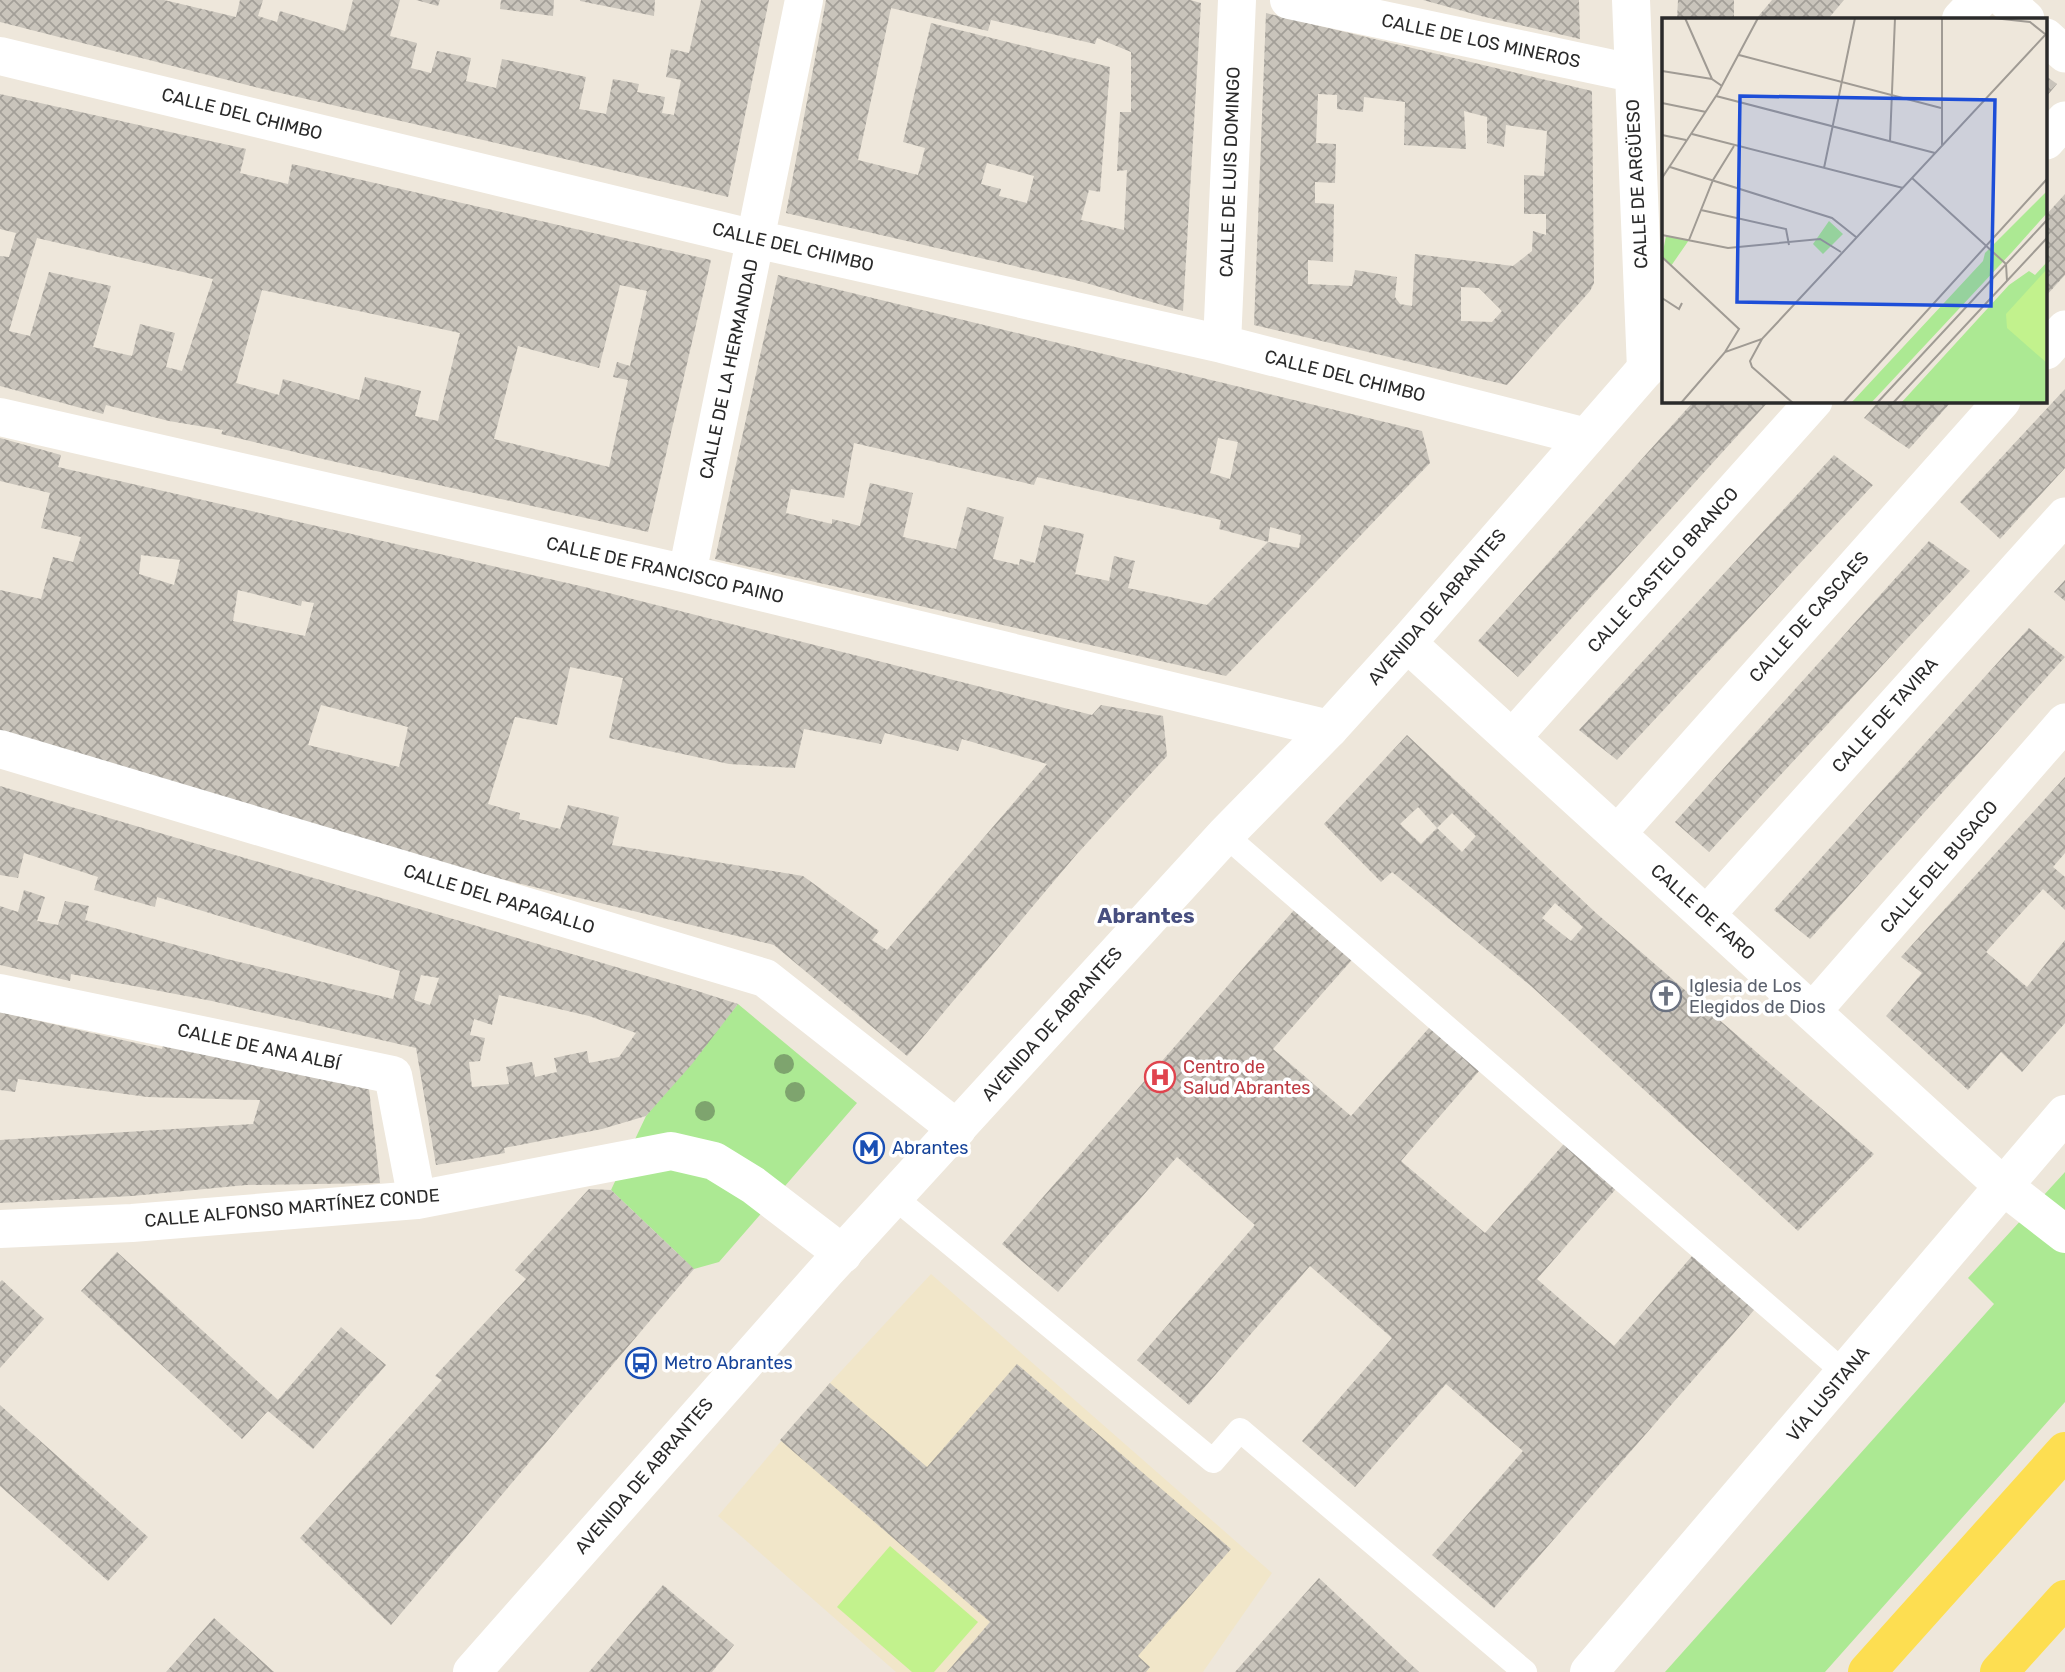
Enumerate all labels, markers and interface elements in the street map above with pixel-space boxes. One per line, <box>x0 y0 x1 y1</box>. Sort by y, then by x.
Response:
street label: CALLE DE LOS MINEROS <box>1380 9 1582 73</box>
inset map <box>1662 18 2048 402</box>
street label: CALLE DE LUIS DOMINGO <box>1215 66 1245 278</box>
street label: CALLE DEL CHIMBO <box>159 83 325 145</box>
street label: CALLE DE ARGÜESO <box>1622 99 1652 269</box>
street label: CALLE DEL CHIMBO <box>710 218 876 276</box>
street label: CALLE DE LA HERMANDAD <box>695 257 763 481</box>
street label: CALLE DEL CHIMBO <box>1262 345 1428 407</box>
street label: CALLE CASTELO BRANCO <box>1583 483 1743 657</box>
street label: AVENIDA DE ABRANTES <box>1363 524 1511 690</box>
street label: CALLE DE FRANCISCO PAINO <box>544 532 786 608</box>
street label: CALLE DE CASCAES <box>1745 547 1873 687</box>
street label: CALLE DE TAVIRA <box>1827 653 1943 777</box>
street label: CALLE DEL BUSACO <box>1875 796 2003 938</box>
street label: CALLE DEL PAPAGALLO <box>401 859 597 939</box>
street label: CALLE DE FARO <box>1646 859 1760 965</box>
district label: Abrantes <box>1097 903 1195 928</box>
street label: AVENIDA DE ABRANTES <box>977 942 1127 1106</box>
place label: Iglesia de Los Elegidos de Dios <box>1689 975 1826 1018</box>
church icon: Iglesia de Los Elegidos de Dios <box>1649 979 1683 1013</box>
street label: CALLE DE ANA ALBÍ <box>176 1019 344 1075</box>
place label: Centro de Salud Abrantes <box>1183 1056 1310 1099</box>
hospital icon: Centro de Salud Abrantes <box>1143 1060 1177 1094</box>
metro station icon: Abrantes <box>852 1131 886 1165</box>
place label: Abrantes <box>892 1137 968 1159</box>
street label: CALLE ALFONSO MARTÍNEZ CONDE <box>144 1184 440 1232</box>
street label: VÍA LUSITANA <box>1782 1342 1874 1446</box>
bus stop icon: Metro Abrantes <box>624 1346 658 1380</box>
place label: Metro Abrantes <box>664 1352 793 1374</box>
street label: AVENIDA DE ABRANTES <box>570 1393 718 1559</box>

